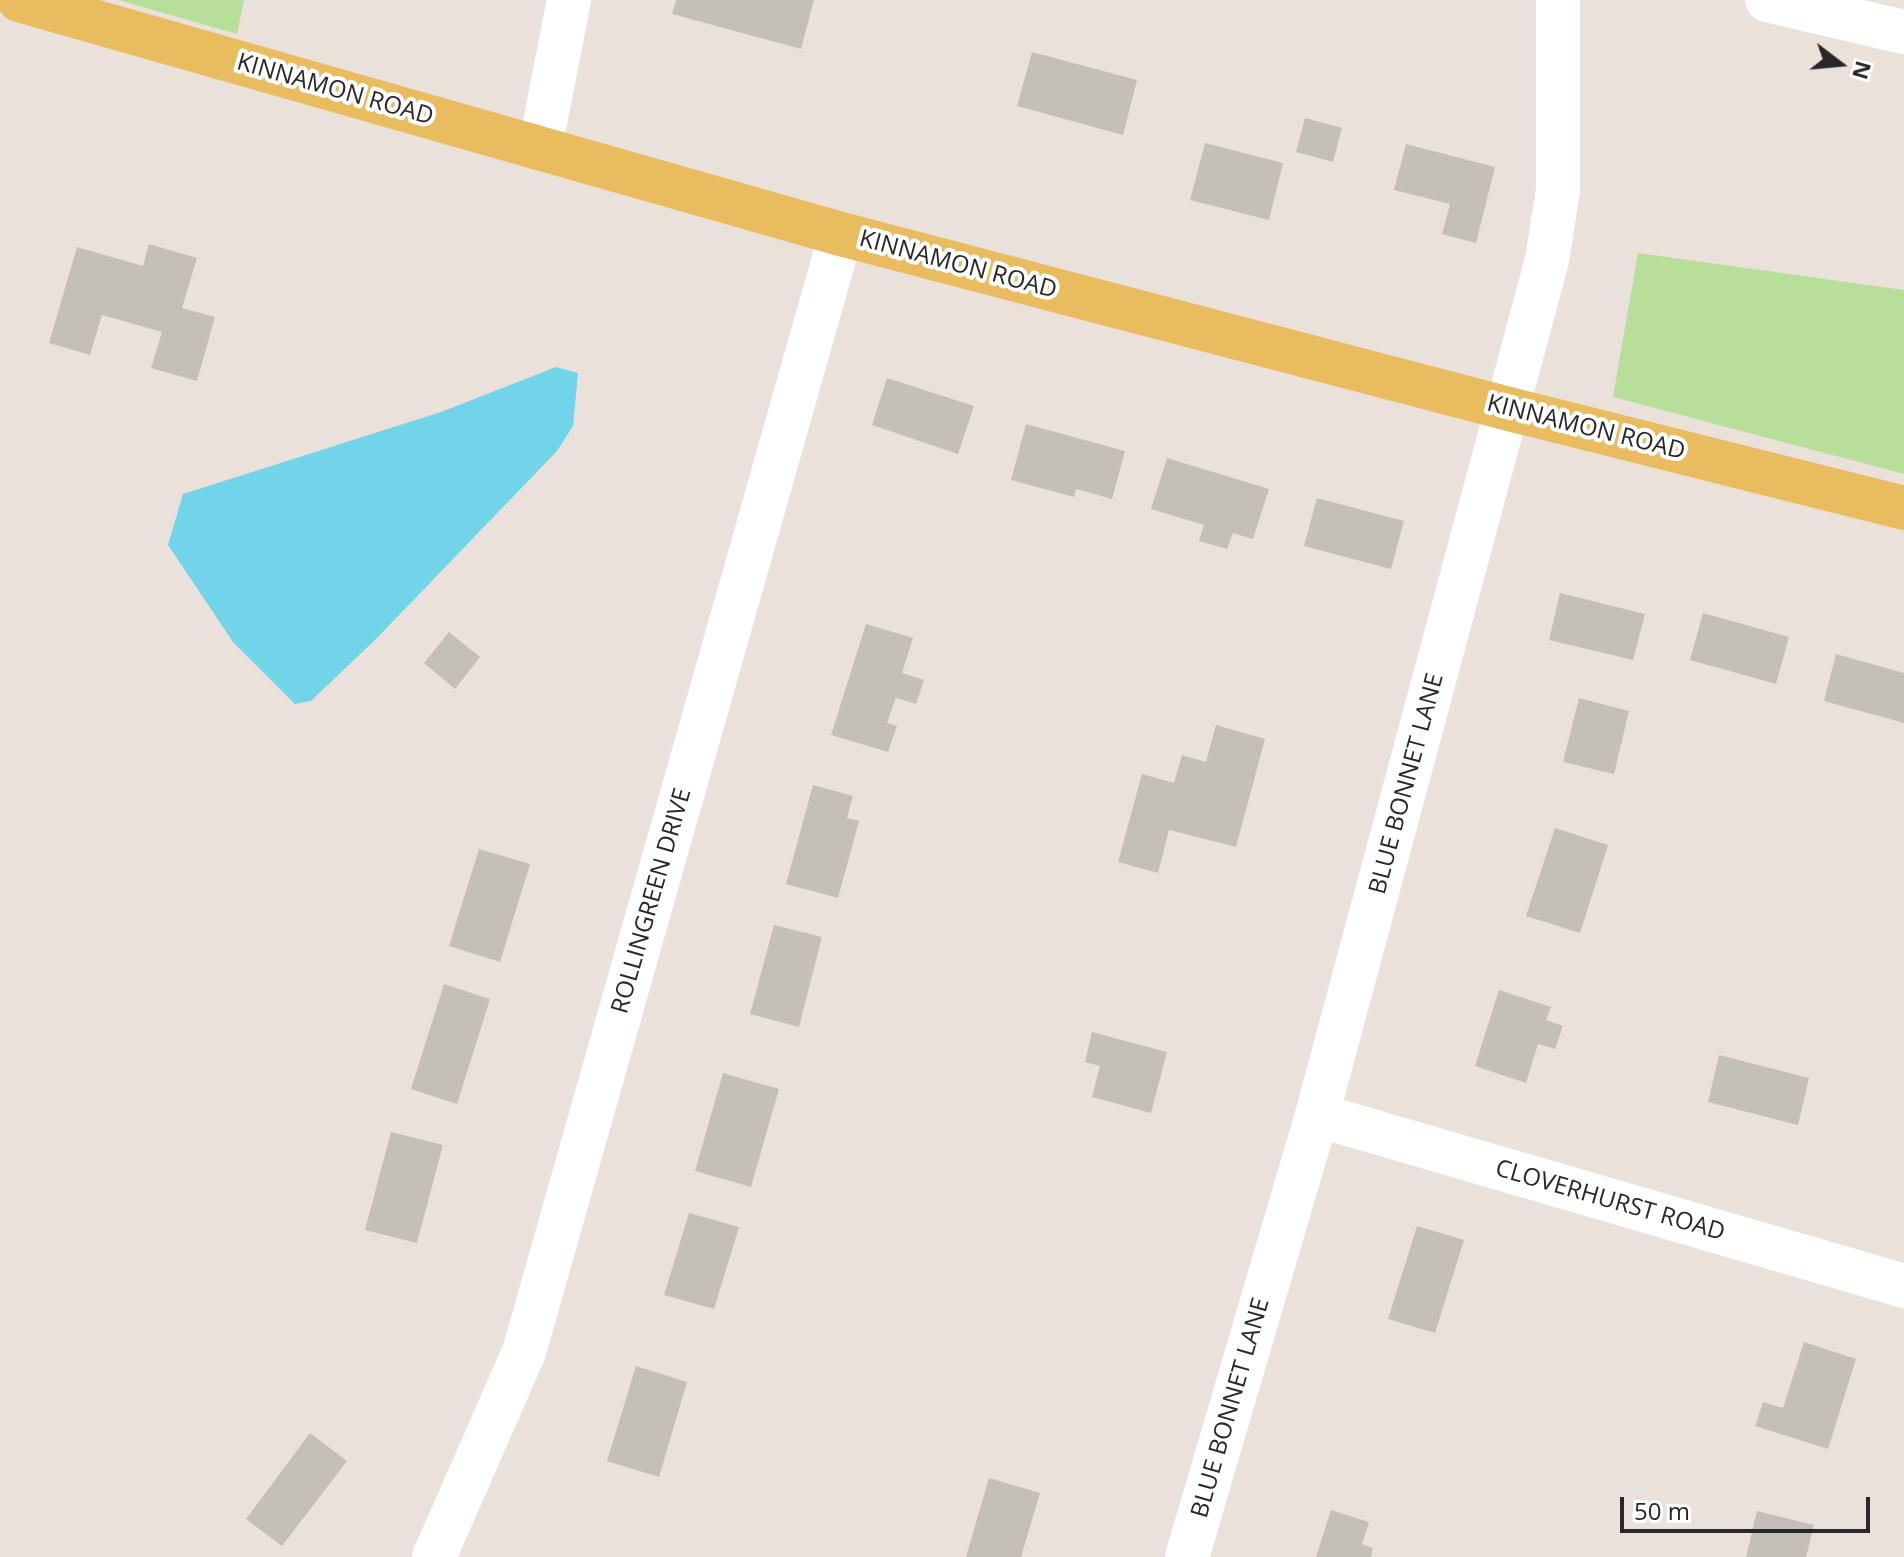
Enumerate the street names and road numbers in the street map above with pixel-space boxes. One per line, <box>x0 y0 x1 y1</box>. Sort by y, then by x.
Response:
street label: KINNAMON ROAD <box>233 48 437 132</box>
street label: KINNAMON ROAD <box>856 225 1060 305</box>
street label: KINNAMON ROAD <box>1484 389 1688 467</box>
street label: BLUE BONNET LANE <box>1364 670 1450 898</box>
street label: ROLLINGREEN DRIVE <box>606 785 698 1017</box>
street label: CLOVERHURST ROAD <box>1492 1154 1728 1248</box>
street label: BLUE BONNET LANE <box>1186 1295 1276 1521</box>

